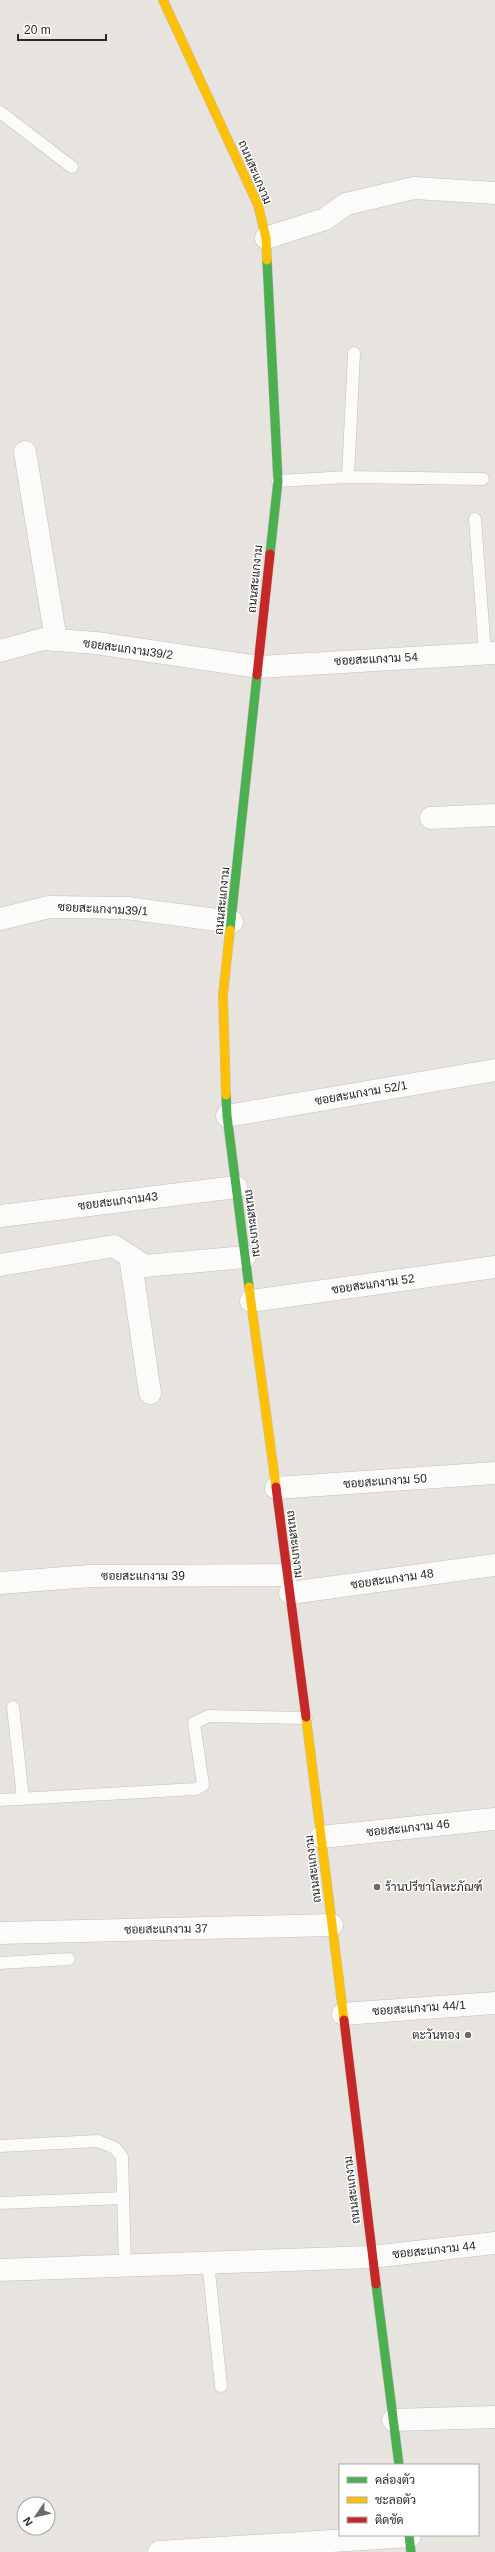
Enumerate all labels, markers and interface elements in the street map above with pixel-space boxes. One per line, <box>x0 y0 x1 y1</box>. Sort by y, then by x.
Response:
scale bar <box>18 16 106 42</box>
text: 20 m <box>24 23 51 37</box>
street label: ถนนสะแกงาม <box>235 138 275 206</box>
street label: ถนนสะแกงาม <box>244 544 266 614</box>
street label: ซอยสะแกงาม39/2 <box>82 636 174 662</box>
street label: ซอยสะแกงาม 54 <box>334 650 419 668</box>
street label: ถนนสะแกงาม <box>211 866 233 936</box>
street label: ซอยสะแกงาม39/1 <box>57 900 149 918</box>
street label: ซอยสะแกงาม 52/1 <box>314 1078 409 1108</box>
street label: ถนนสะแกงาม <box>242 1188 264 1258</box>
street label: ซอยสะแกงาม43 <box>77 1189 159 1213</box>
street label: ซอยสะแกงาม 52 <box>331 1271 416 1297</box>
street label: ซอยสะแกงาม 50 <box>343 1471 428 1491</box>
street label: ถนนสะแกงาม <box>284 1509 306 1579</box>
street label: ซอยสะแกงาม 48 <box>350 1566 435 1592</box>
street label: ซอยสะแกงาม 39 <box>101 1569 185 1583</box>
street label: ซอยสะแกงาม 46 <box>366 1817 451 1839</box>
street label: ถนนสะแกงาม <box>302 1834 324 1904</box>
place label: ร้านปรีชาโลหะภัณฑ์ <box>385 1879 482 1894</box>
marker: ร้านปรีชาโลหะภัณฑ์ <box>372 1882 382 1892</box>
street label: ซอยสะแกงาม 37 <box>124 1921 208 1937</box>
street label: ซอยสะแกงาม 44/1 <box>372 1998 467 2018</box>
place label: ตะวันทอง <box>412 2028 460 2042</box>
marker: ตะวันทอง <box>463 2030 473 2040</box>
street label: ถนนสะแกงาม <box>341 2155 363 2225</box>
street label: ซอยสะแกงาม 44 <box>392 2239 477 2261</box>
legend <box>339 2464 479 2536</box>
text: คล่องตัว <box>375 2473 415 2487</box>
text: ชะลอตัว <box>375 2493 416 2507</box>
north arrow <box>16 2496 56 2536</box>
text: ติดขัด <box>375 2513 404 2527</box>
text: N <box>20 2515 35 2528</box>

